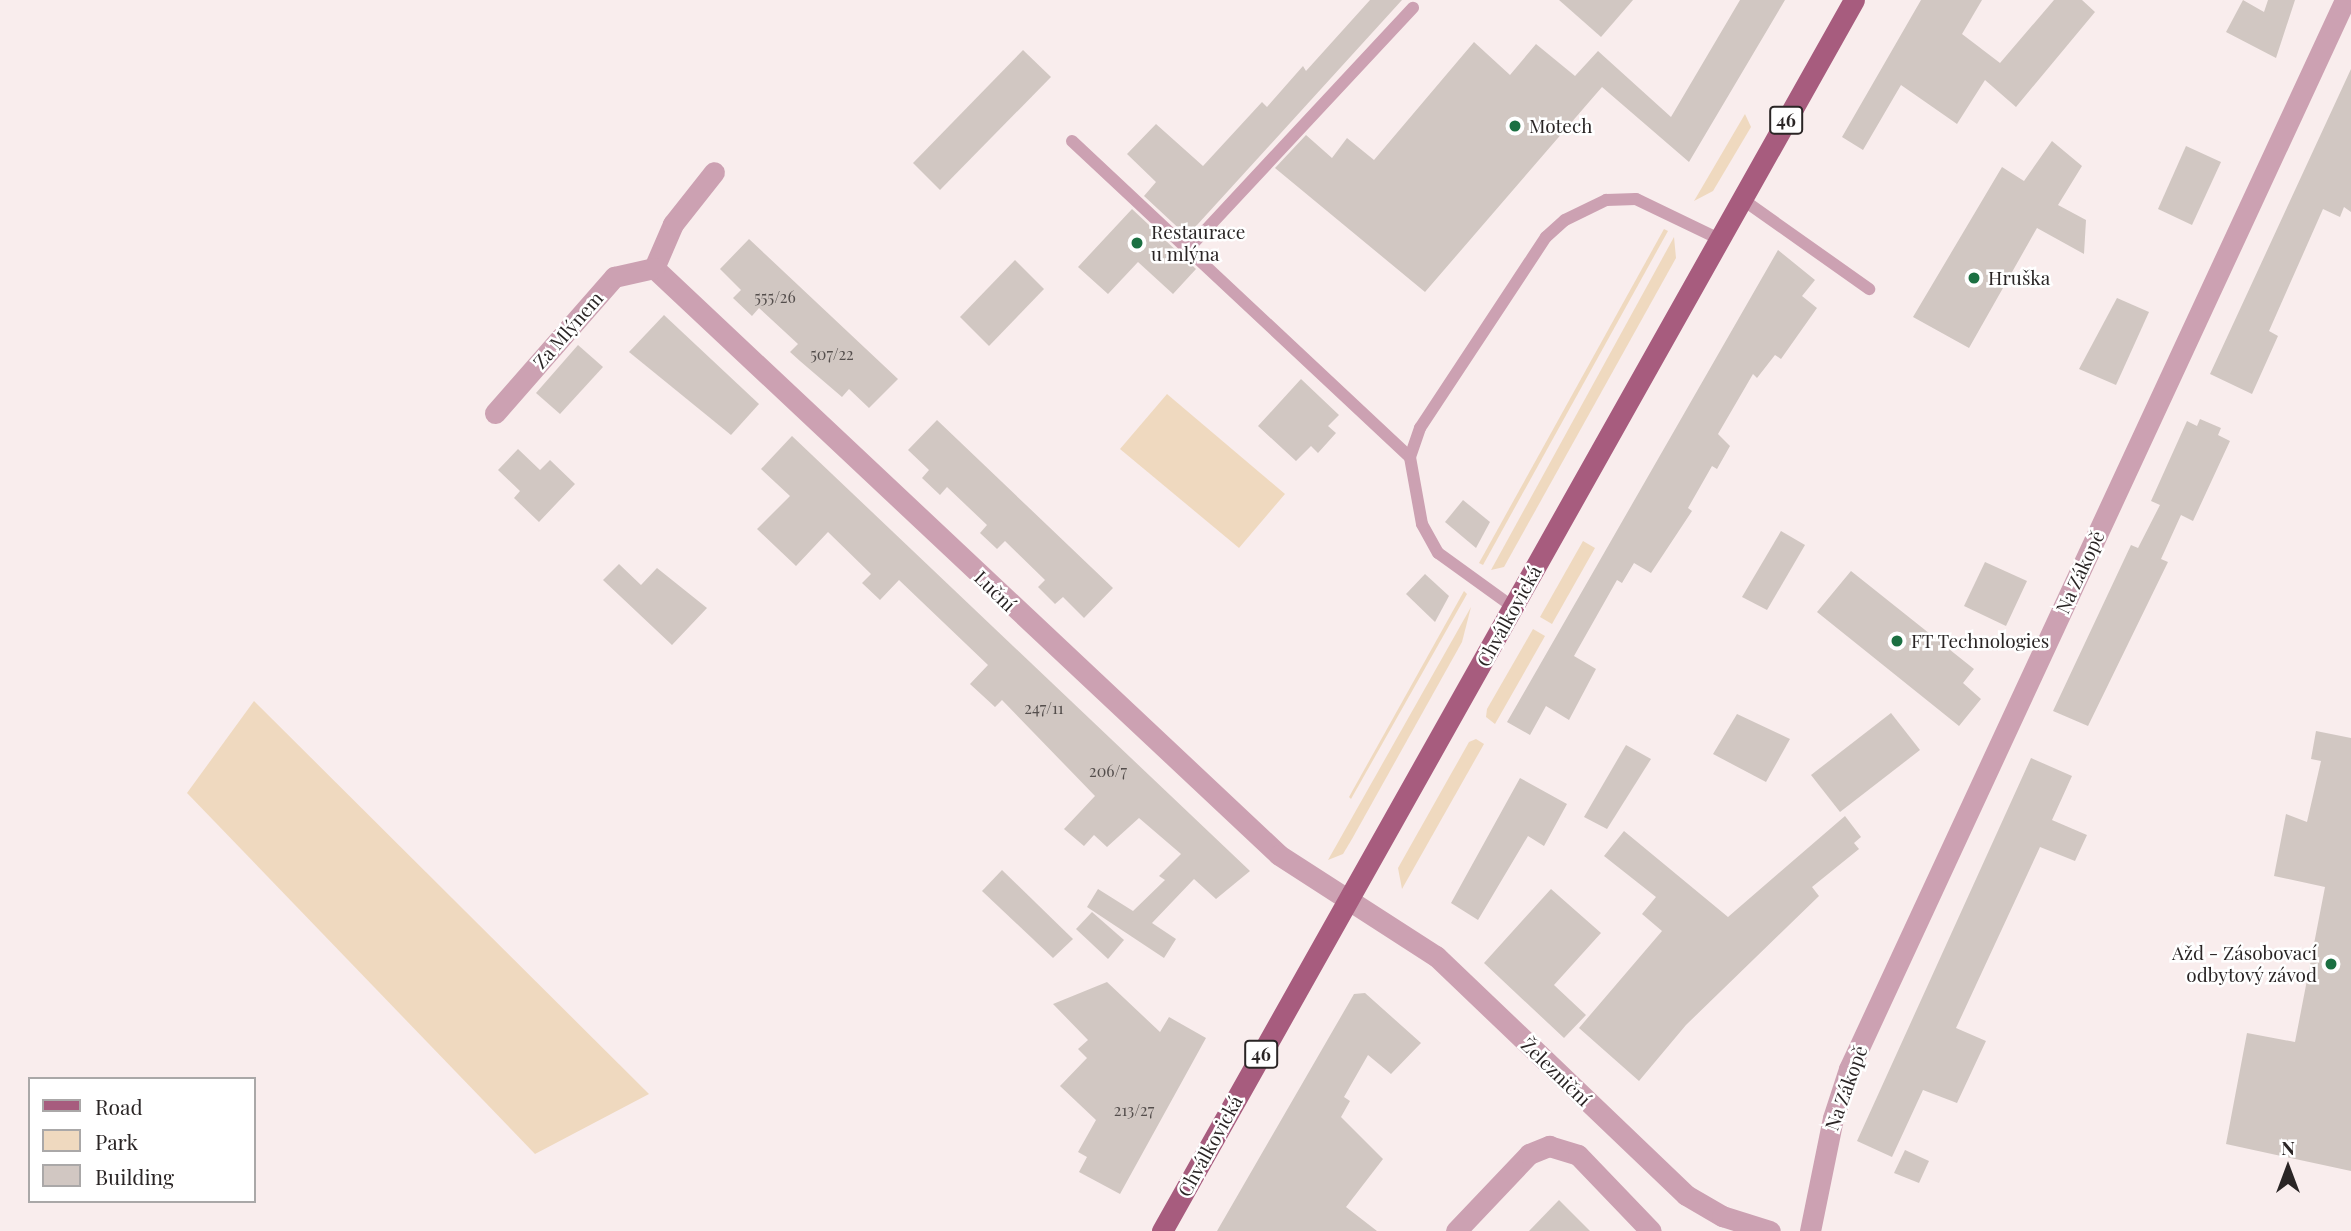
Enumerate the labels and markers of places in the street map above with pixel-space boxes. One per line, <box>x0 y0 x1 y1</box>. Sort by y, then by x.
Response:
place label: Motech <box>1529 115 1592 137</box>
marker: Motech <box>1507 118 1523 134</box>
place label: Restaurace u mlýna <box>1151 221 1245 265</box>
marker: Restaurace u mlýna <box>1129 235 1145 251</box>
place label: Hruška <box>1988 267 2050 289</box>
marker: Hruška <box>1966 270 1982 286</box>
place label: FT Technologies <box>1911 630 2050 652</box>
marker: FT Technologies <box>1889 633 1905 649</box>
place label: Ažd - Zásobovací odbytový závod <box>2172 942 2317 986</box>
marker: Ažd - Zásobovací odbytový závod <box>2323 956 2339 972</box>

